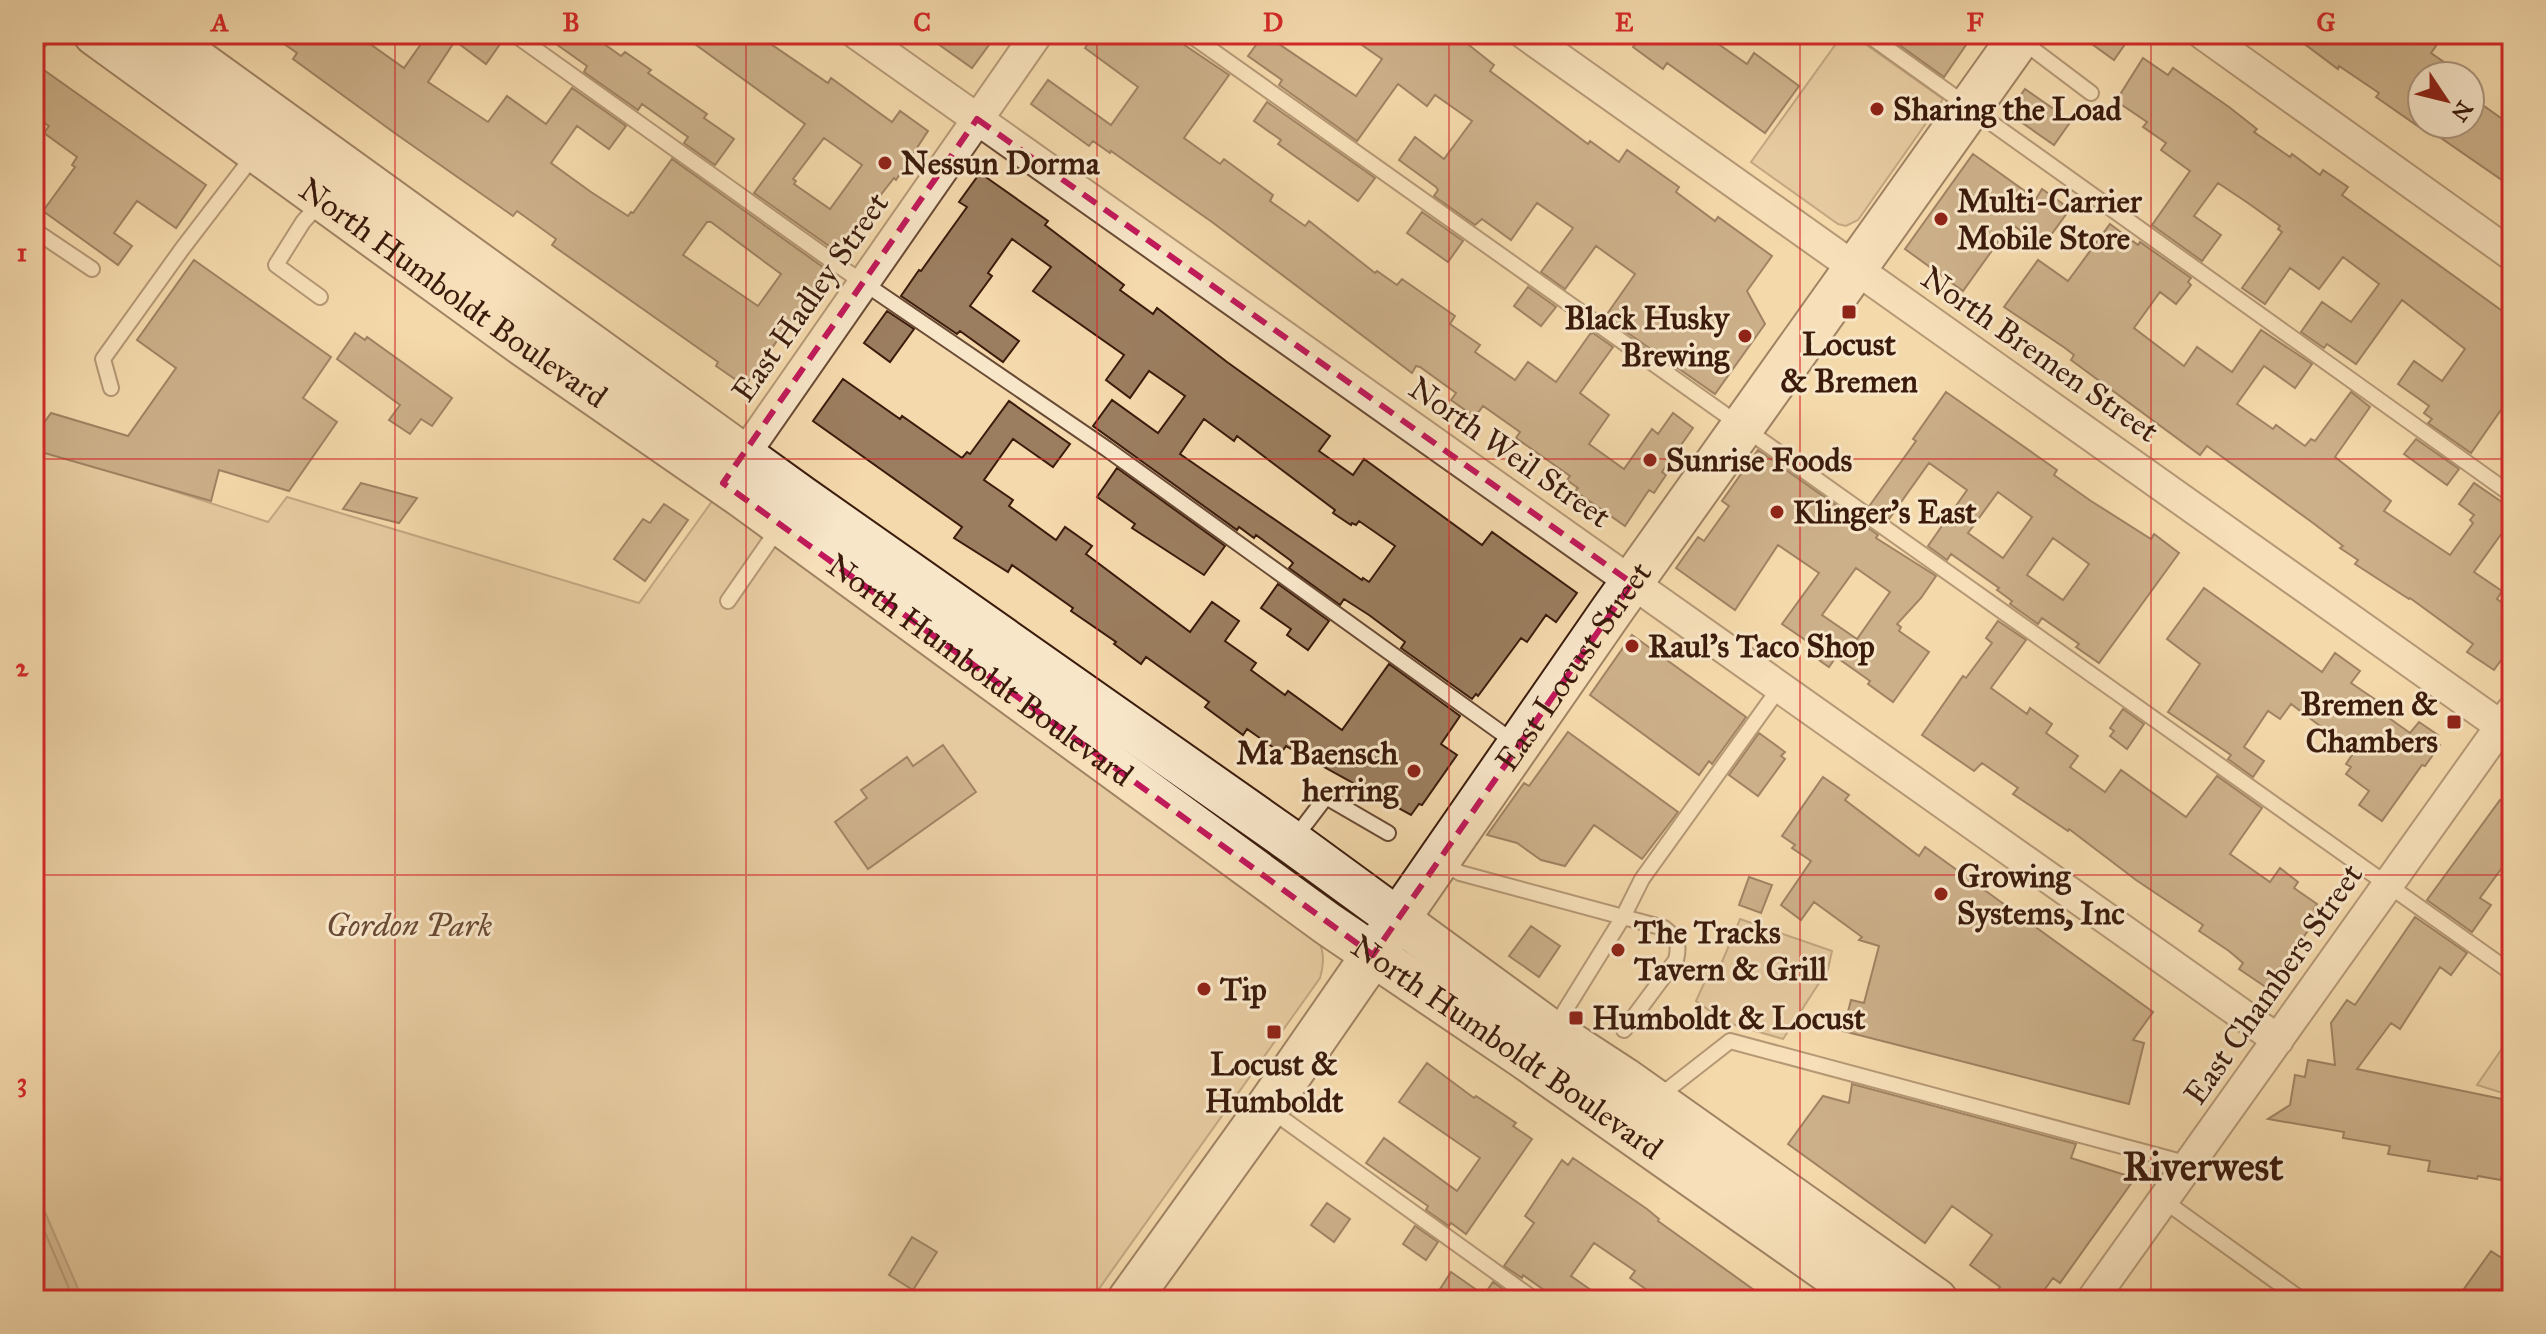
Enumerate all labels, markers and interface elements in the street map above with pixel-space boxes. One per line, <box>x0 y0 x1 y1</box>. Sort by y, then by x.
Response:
text: A <box>209 6 229 38</box>
text: B <box>562 6 580 38</box>
text: C <box>913 6 931 38</box>
text: D <box>1263 6 1283 38</box>
text: E <box>1615 6 1634 38</box>
text: F <box>1967 6 1984 38</box>
text: G <box>2316 6 2336 38</box>
north arrow <box>2406 60 2486 140</box>
place label: Sharing the Load <box>1893 90 2122 129</box>
text: N <box>2445 96 2478 127</box>
marker: Sharing the Load <box>1868 100 1886 118</box>
place label: Nessun Dorma <box>901 144 1101 183</box>
marker: Nessun Dorma <box>876 154 894 172</box>
street label: North Humboldt Boulevard <box>291 170 614 417</box>
place label: Multi-Carrier Mobile Store <box>1957 182 2143 258</box>
street label: East Hadley Street <box>724 185 897 410</box>
marker: Multi-Carrier Mobile Store <box>1932 210 1950 228</box>
text: 1 <box>17 236 27 268</box>
street label: North Bremen Street <box>1914 258 2166 451</box>
place label: Black Husky Brewing <box>1565 299 1730 375</box>
marker: Locust & Bremen <box>1840 303 1858 321</box>
place label: Locust & Bremen <box>1780 325 1918 401</box>
marker: Black Husky Brewing <box>1736 327 1754 345</box>
street label: North Weil Street <box>1401 368 1618 536</box>
place label: Sunrise Foods <box>1666 441 1852 480</box>
marker: Sunrise Foods <box>1641 451 1659 469</box>
place label: Klinger's East <box>1793 493 1977 532</box>
marker: Klinger's East <box>1768 503 1786 521</box>
street label: North Humboldt Boulevard <box>819 546 1141 795</box>
street label: East Locust Street <box>1487 554 1660 779</box>
place label: Raul's Taco Shop <box>1648 627 1875 666</box>
marker: Raul's Taco Shop <box>1623 637 1641 655</box>
text: 2 <box>16 651 30 683</box>
place label: Bremen & Chambers <box>2300 685 2438 761</box>
marker: Bremen & Chambers <box>2445 713 2463 731</box>
place label: Ma Baensch herring <box>1236 734 1399 810</box>
marker: Ma Baensch herring <box>1405 762 1423 780</box>
street label: East Chambers Street <box>2176 856 2371 1112</box>
place label: Growing Systems, Inc <box>1957 857 2125 933</box>
marker: Growing Systems, Inc <box>1932 885 1950 903</box>
park label: Gordon Park <box>326 906 492 945</box>
place label: The Tracks Tavern & Grill <box>1634 913 1829 989</box>
street label: North Humboldt Boulevard <box>1344 927 1670 1168</box>
marker: The Tracks Tavern & Grill <box>1609 941 1627 959</box>
place label: Tip <box>1220 970 1267 1009</box>
marker: Tip <box>1195 980 1213 998</box>
place label: Humboldt & Locust <box>1592 999 1866 1038</box>
marker: Humboldt & Locust <box>1567 1009 1585 1027</box>
marker: Locust & Humboldt <box>1265 1023 1283 1041</box>
place label: Locust & Humboldt <box>1205 1045 1344 1121</box>
text: 3 <box>17 1066 27 1098</box>
district label: Riverwest <box>2123 1142 2284 1191</box>

